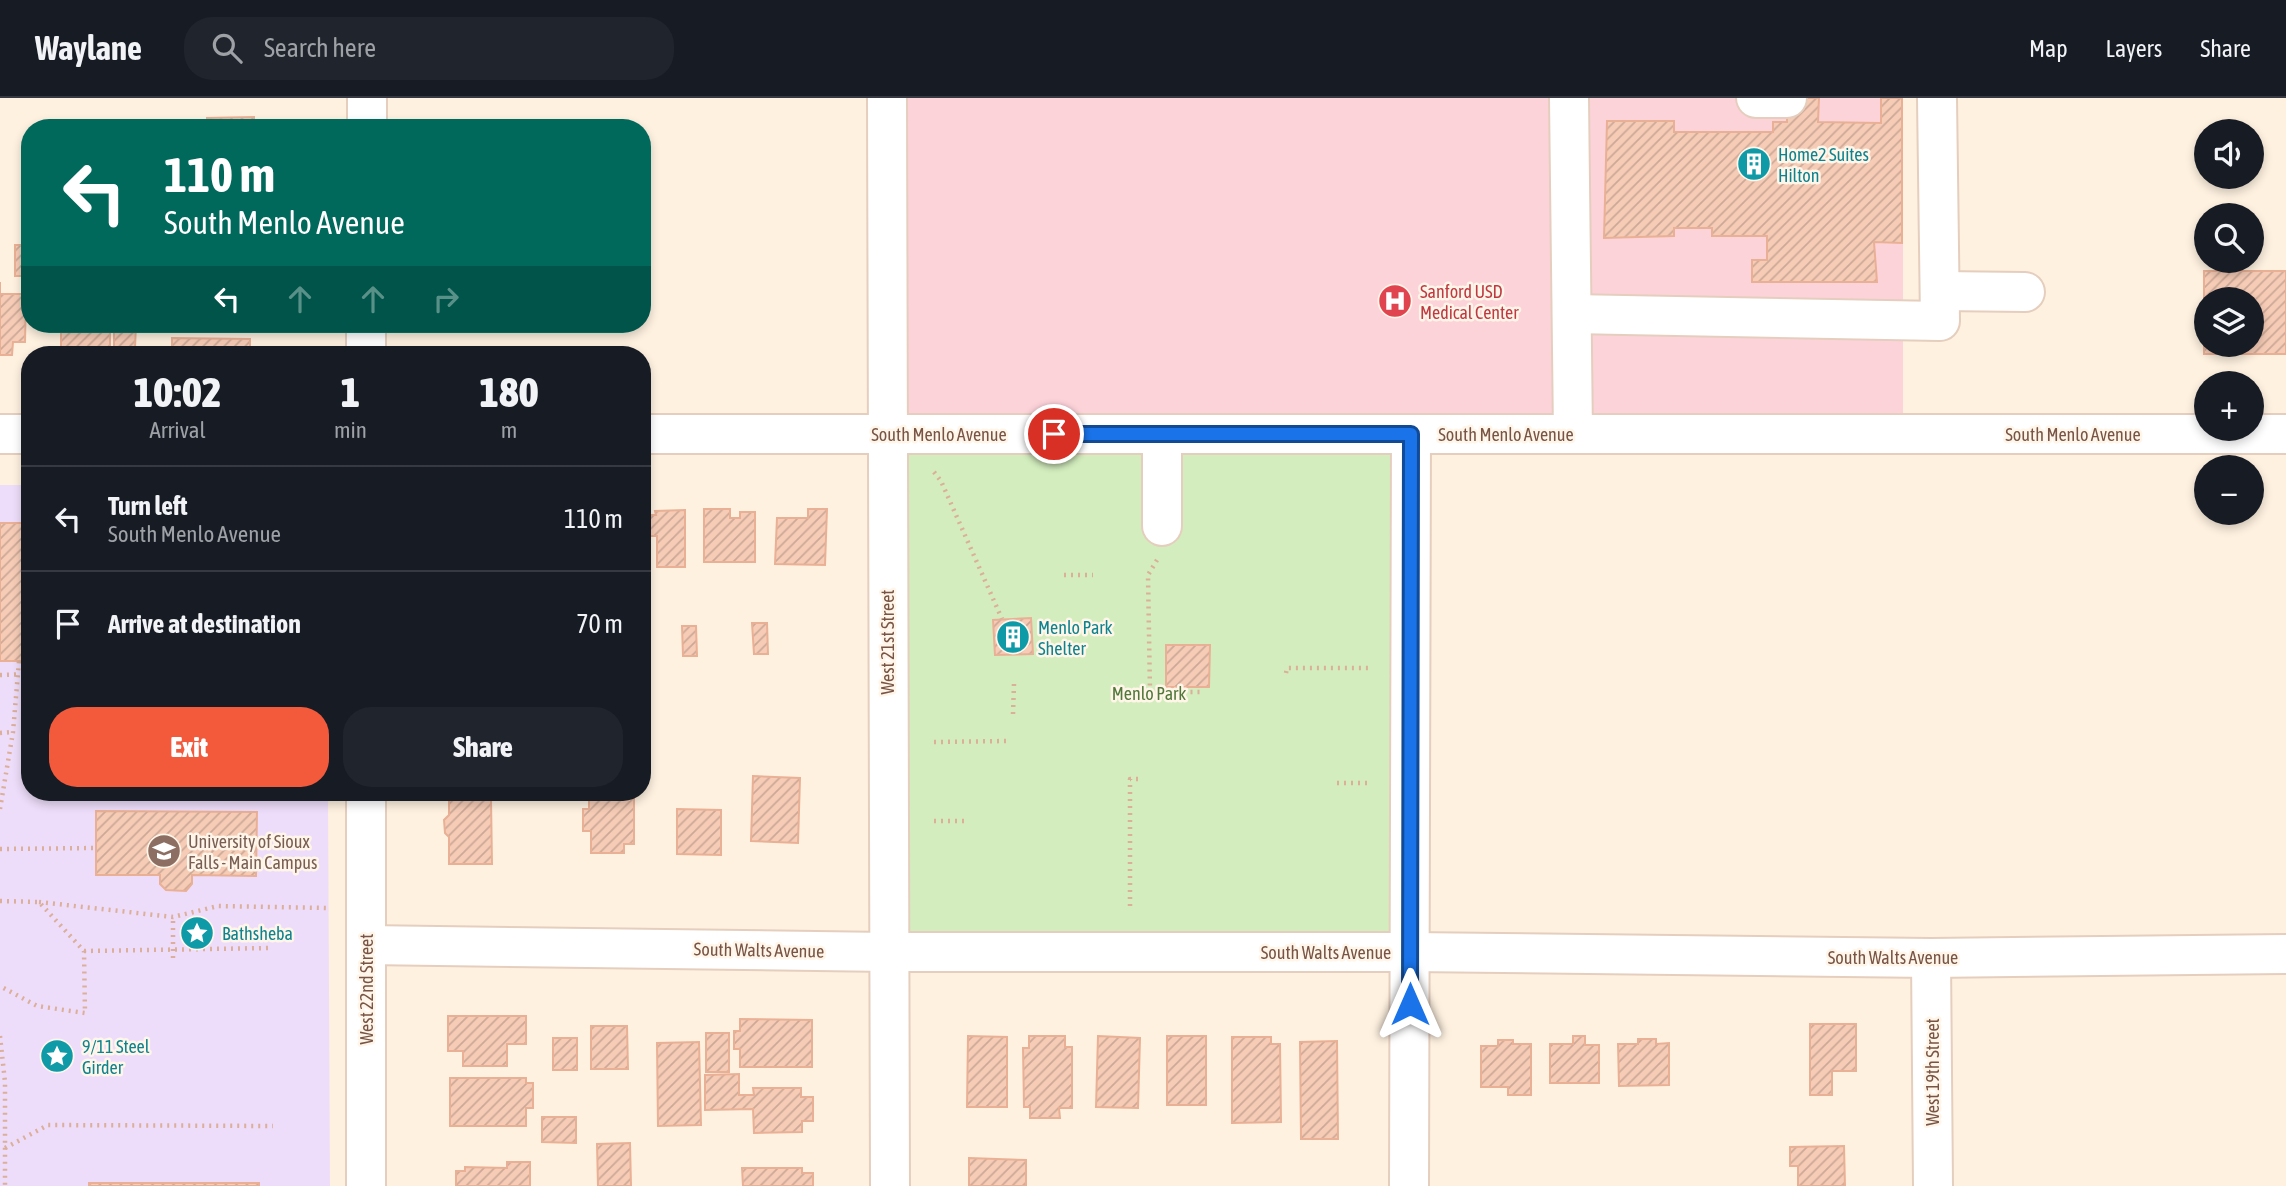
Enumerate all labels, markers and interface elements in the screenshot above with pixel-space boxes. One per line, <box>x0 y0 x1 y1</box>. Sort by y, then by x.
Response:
search box <box>184 17 674 80</box>
text: Waylane <box>35 29 142 67</box>
icon: search <box>208 29 246 67</box>
text: Search here <box>264 33 376 63</box>
text: Map <box>2029 35 2068 62</box>
text: Layers <box>2106 35 2162 62</box>
text: Share <box>2200 35 2251 62</box>
map controls <box>2194 119 2264 525</box>
button: sound <box>2194 119 2264 189</box>
place label: Home2 Suites Hilton <box>1778 144 1869 186</box>
building icon: Home2 Suites Hilton <box>1735 145 1773 183</box>
text: 110 m <box>164 146 275 202</box>
icon: left <box>49 147 140 238</box>
button: search <box>2194 203 2264 273</box>
text: South Menlo Avenue <box>164 204 405 241</box>
icon: left <box>208 280 246 318</box>
icon: ahead <box>281 280 319 318</box>
icon: ahead <box>354 280 392 318</box>
icon: right <box>427 280 465 318</box>
place label: Sanford USD Medical Center <box>1420 281 1519 323</box>
hospital icon: Sanford USD Medical Center <box>1376 282 1414 320</box>
button: layers <box>2194 287 2264 357</box>
text: 10:02 <box>133 368 222 416</box>
text: 1 <box>341 368 360 416</box>
text: 180 <box>479 368 539 416</box>
button: + <box>2194 371 2264 441</box>
pin <box>1024 404 1084 464</box>
icon: arrive <box>1035 415 1073 453</box>
text: Arrival <box>149 417 206 443</box>
text: min <box>334 417 367 443</box>
text: m <box>501 417 517 443</box>
street label: South Menlo Avenue <box>871 424 1007 445</box>
street label: South Menlo Avenue <box>1438 424 1574 445</box>
street label: South Menlo Avenue <box>2005 424 2141 445</box>
button: − <box>2194 455 2264 525</box>
text: Turn left <box>108 491 188 521</box>
icon: left <box>49 500 87 538</box>
text: 110 m <box>564 504 623 534</box>
text: South Menlo Avenue <box>108 521 281 547</box>
street label: West 21st Street <box>877 589 898 695</box>
icon: arrive <box>49 605 87 643</box>
text: Arrive at destination <box>108 609 301 639</box>
text: 70 m <box>576 609 623 639</box>
place label: Menlo Park Shelter <box>1038 617 1113 659</box>
building icon: Menlo Park Shelter <box>994 618 1032 656</box>
park label: Menlo Park <box>1112 683 1186 704</box>
button: Exit <box>49 707 329 787</box>
button: Share <box>343 707 623 787</box>
place label: University of Sioux Falls - Main Campus <box>188 831 317 873</box>
school or university icon: University of Sioux Falls - Main Campus <box>145 832 183 870</box>
place icon: Bathsheba <box>178 914 216 952</box>
place label: Bathsheba <box>222 923 293 944</box>
street label: West 22nd Street <box>356 934 377 1044</box>
street label: South Walts Avenue <box>694 938 824 962</box>
street label: South Walts Avenue <box>1261 942 1391 963</box>
street label: South Walts Avenue <box>1828 947 1958 968</box>
position arrow <box>1373 967 1447 1041</box>
street label: West 19th Street <box>1922 1018 1943 1126</box>
place label: 9/11 Steel Girder <box>82 1036 150 1078</box>
place icon: 9/11 Steel Girder <box>38 1037 76 1075</box>

